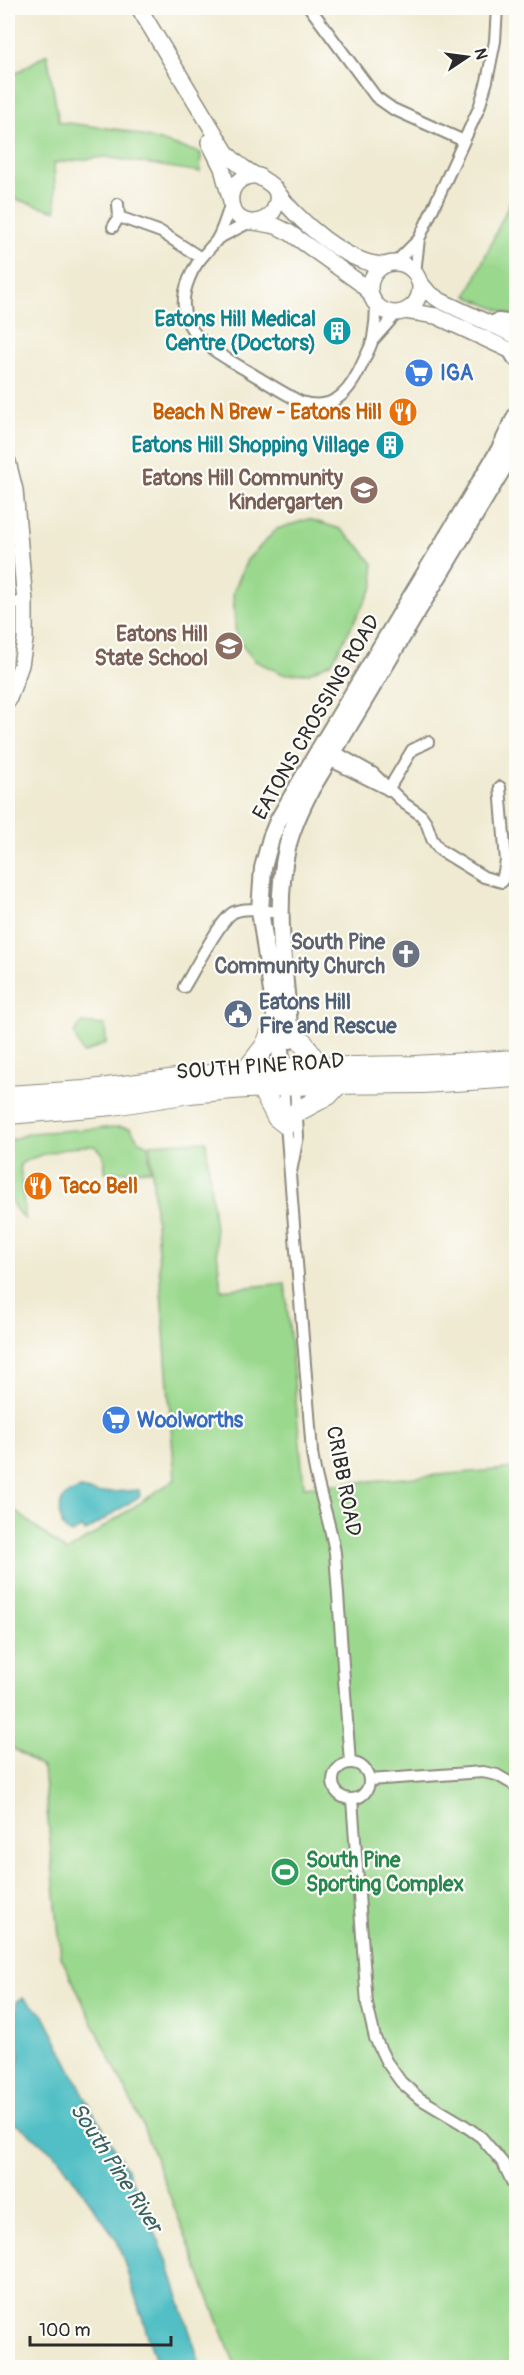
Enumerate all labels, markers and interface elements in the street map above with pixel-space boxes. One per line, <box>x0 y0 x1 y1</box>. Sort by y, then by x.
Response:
north arrow <box>437 27 497 87</box>
text: N <box>470 46 492 62</box>
place label: Eatons Hill Medical Centre (Doctors) <box>154 306 316 357</box>
building icon: Eatons Hill Medical Centre (Doctors) <box>321 315 353 347</box>
supermarket icon: IGA <box>403 357 435 389</box>
place label: IGA <box>440 360 474 387</box>
restaurant icon: Beach N Brew - Eatons Hill <box>387 396 419 428</box>
place label: Beach N Brew - Eatons Hill <box>153 399 382 426</box>
building icon: Eatons Hill Shopping Village <box>374 429 406 461</box>
place label: Eatons Hill Shopping Village <box>131 432 370 459</box>
place label: Eatons Hill Community Kindergarten <box>142 465 343 516</box>
school or university icon: Eatons Hill Community Kindergarten <box>348 474 380 506</box>
street label: EATONS CROSSING ROAD <box>247 610 386 825</box>
place label: Eatons Hill State School <box>94 621 208 672</box>
school or university icon: Eatons Hill State School <box>213 630 245 662</box>
place label: South Pine Community Church <box>215 929 386 980</box>
church icon: South Pine Community Church <box>390 938 422 970</box>
place label: Eatons Hill Fire and Rescue <box>259 989 397 1040</box>
public building icon: Eatons Hill Fire and Rescue <box>222 998 254 1030</box>
street label: SOUTH PINE ROAD <box>175 1047 345 1086</box>
restaurant icon: Taco Bell <box>22 1170 54 1202</box>
place label: Taco Bell <box>58 1173 138 1200</box>
supermarket icon: Woolworths <box>100 1404 132 1436</box>
place label: Woolworths <box>137 1407 244 1434</box>
street label: CRIBB ROAD <box>320 1424 367 1538</box>
place label: South Pine Sporting Complex <box>306 1847 464 1898</box>
sports icon: South Pine Sporting Complex <box>269 1856 301 1888</box>
water label: South Pine River <box>64 2097 170 2240</box>
scale bar <box>30 2309 171 2347</box>
text: 100 m <box>39 2319 91 2342</box>

